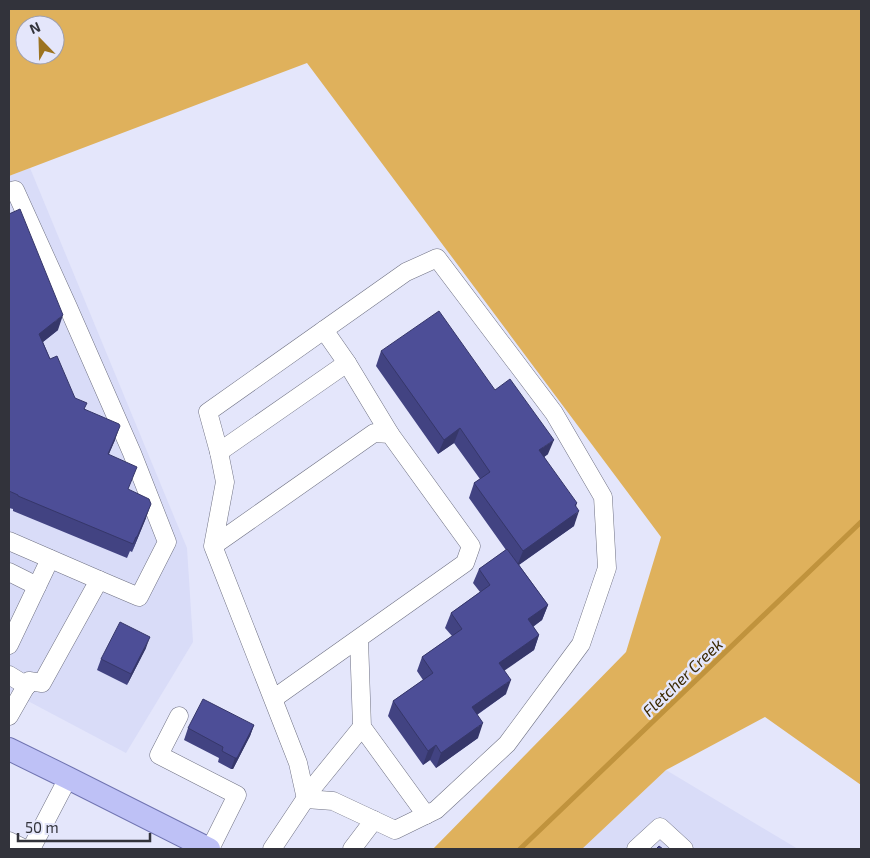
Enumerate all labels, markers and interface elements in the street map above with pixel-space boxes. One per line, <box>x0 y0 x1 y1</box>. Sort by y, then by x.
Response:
north arrow <box>15 15 65 65</box>
text: N <box>27 18 43 37</box>
water label: Fletcher Creek <box>638 634 726 720</box>
scale bar <box>18 810 150 842</box>
text: 50 m <box>25 818 59 836</box>

